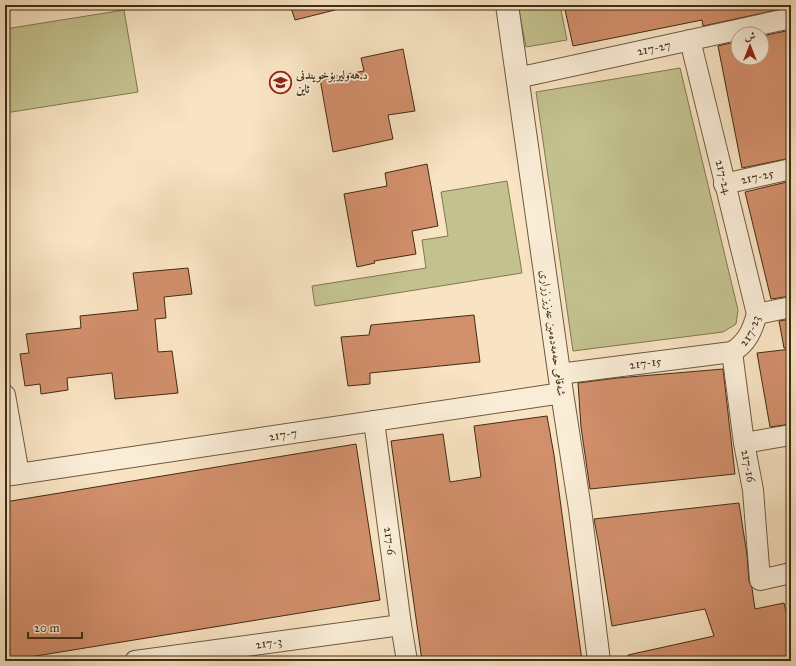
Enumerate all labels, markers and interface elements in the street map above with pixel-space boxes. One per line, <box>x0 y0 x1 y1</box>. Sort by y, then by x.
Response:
north arrow <box>730 26 770 66</box>
text: ش <box>745 30 756 43</box>
street label: 217-27 <box>636 38 672 59</box>
place label: د.هه‌ولیربۆخویندنی ئاین <box>295 68 368 96</box>
school or university icon: د.هه‌ولیربۆخویندنی ئاین <box>267 69 293 95</box>
street label: 217-24 <box>713 158 734 196</box>
street label: 217-25 <box>739 166 775 187</box>
street label: شەقامی حەمەدەمین عەزیز زراری <box>537 269 569 397</box>
street label: 217-23 <box>736 314 763 349</box>
street label: 217-15 <box>628 354 663 372</box>
street label: 217-7 <box>268 426 298 444</box>
street label: 217-16 <box>738 448 758 484</box>
street label: 217-6 <box>381 526 399 557</box>
scale bar <box>28 614 82 640</box>
text: 20 m <box>34 621 60 635</box>
street label: 217-3 <box>255 634 283 652</box>

